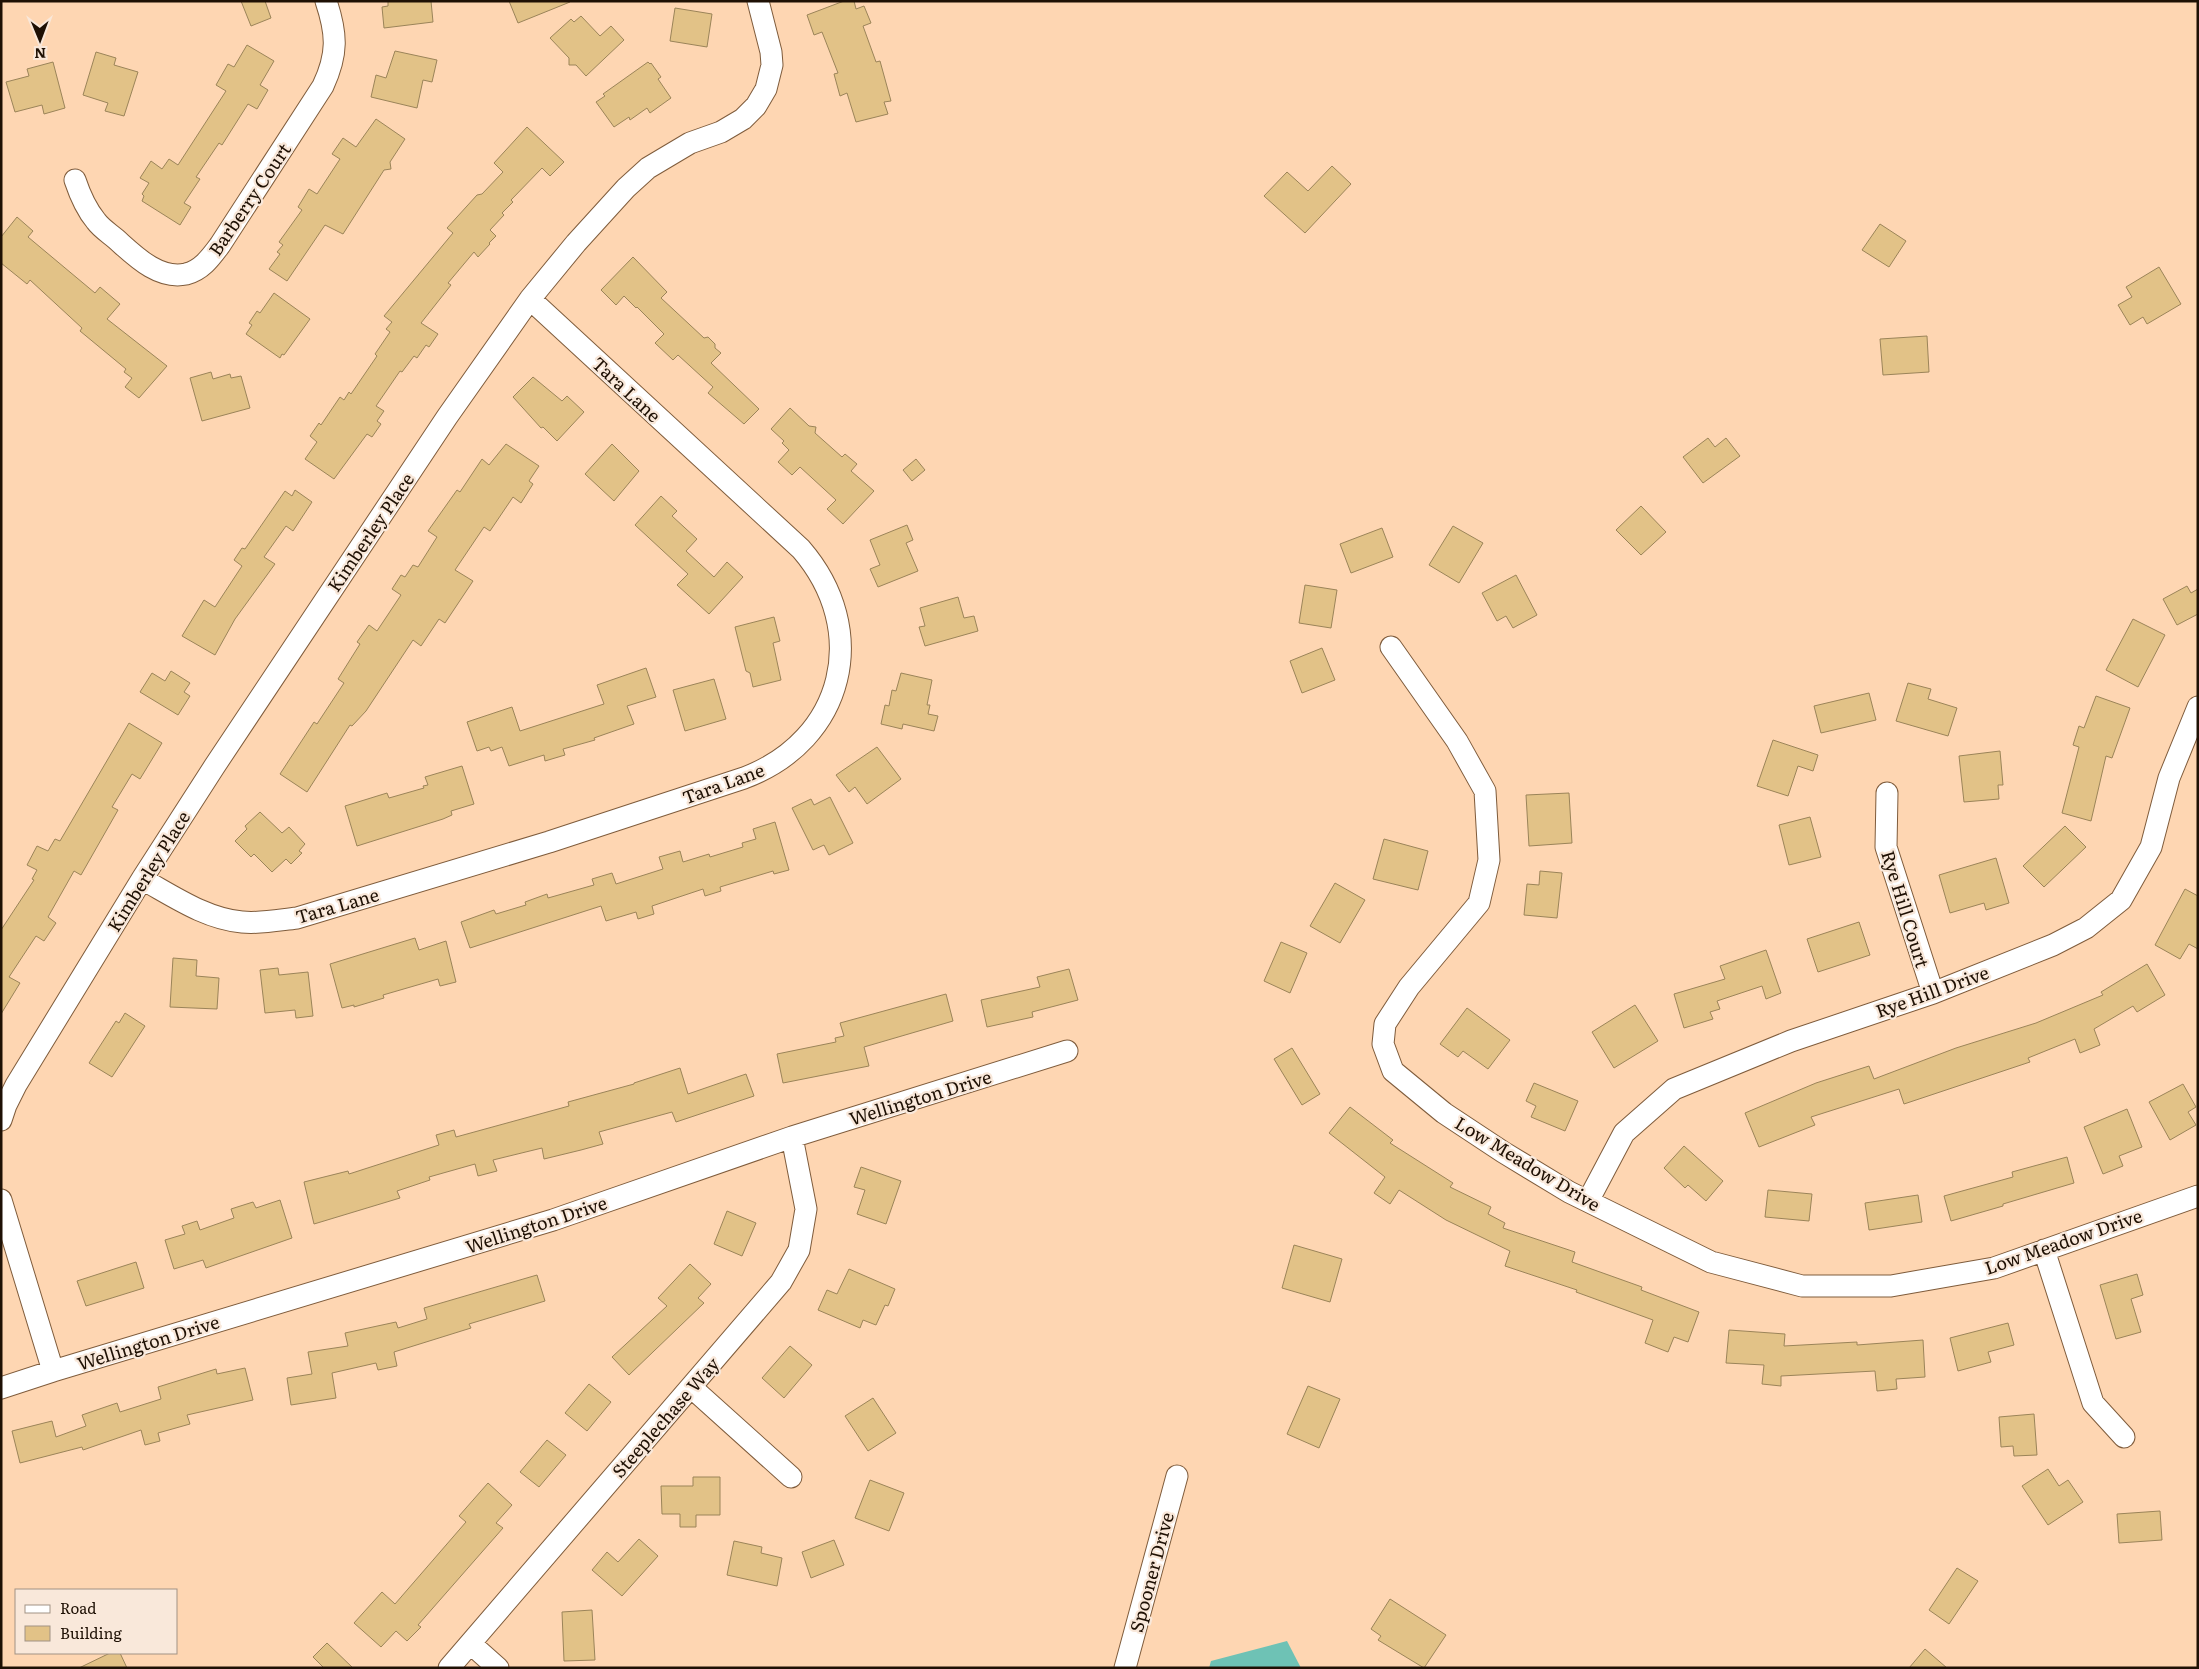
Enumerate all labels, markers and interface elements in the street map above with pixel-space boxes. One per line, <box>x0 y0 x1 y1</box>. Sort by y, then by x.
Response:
north arrow <box>15 15 65 65</box>
text: N <box>34 44 46 64</box>
street label: Barberry Court <box>201 137 297 261</box>
street label: Tara Lane <box>587 350 667 428</box>
street label: Kimberley Place <box>320 467 420 597</box>
street label: Tara Lane <box>678 756 768 810</box>
street label: Kimberley Place <box>100 805 196 937</box>
street label: Rye Hill Court <box>1875 847 1937 972</box>
street label: Tara Lane <box>292 880 382 930</box>
street label: Rye Hill Drive <box>1872 958 1992 1024</box>
street label: Wellington Drive <box>846 1063 994 1131</box>
street label: Low Meadow Drive <box>1450 1109 1606 1217</box>
street label: Wellington Drive <box>462 1188 610 1260</box>
street label: Low Meadow Drive <box>1981 1201 2145 1281</box>
street label: Wellington Drive <box>74 1308 222 1376</box>
street label: Steeplechase Way <box>605 1350 726 1483</box>
street label: Spooner Drive <box>1122 1509 1180 1635</box>
legend <box>15 1589 178 1654</box>
text: Road <box>60 1596 96 1619</box>
text: Building <box>60 1621 122 1644</box>

